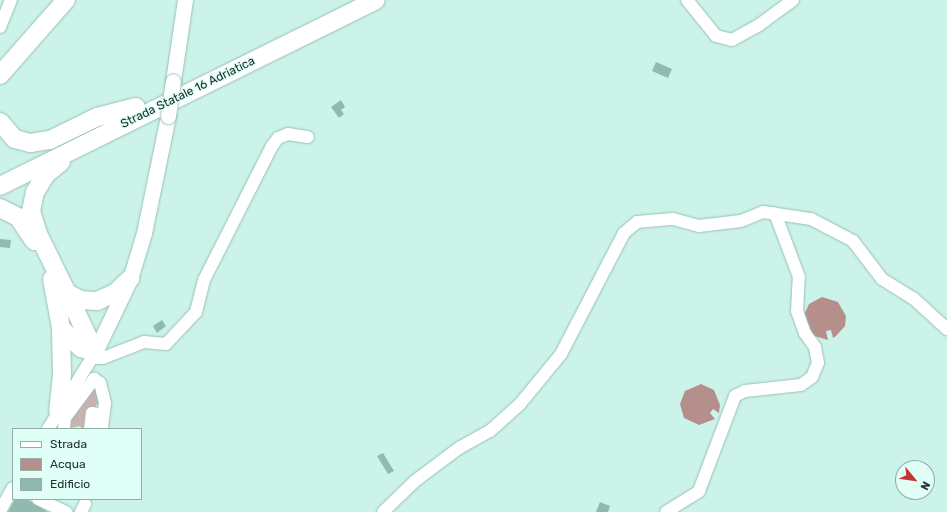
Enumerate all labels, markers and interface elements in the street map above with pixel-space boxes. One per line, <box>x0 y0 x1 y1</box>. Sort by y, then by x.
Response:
street label: Strada Statale 16 Adriatica <box>118 54 258 132</box>
legend <box>12 428 142 500</box>
text: Strada <box>50 437 87 451</box>
text: Acqua <box>50 457 86 471</box>
north arrow <box>895 460 935 500</box>
text: Edificio <box>50 477 90 491</box>
text: N <box>917 479 933 492</box>

